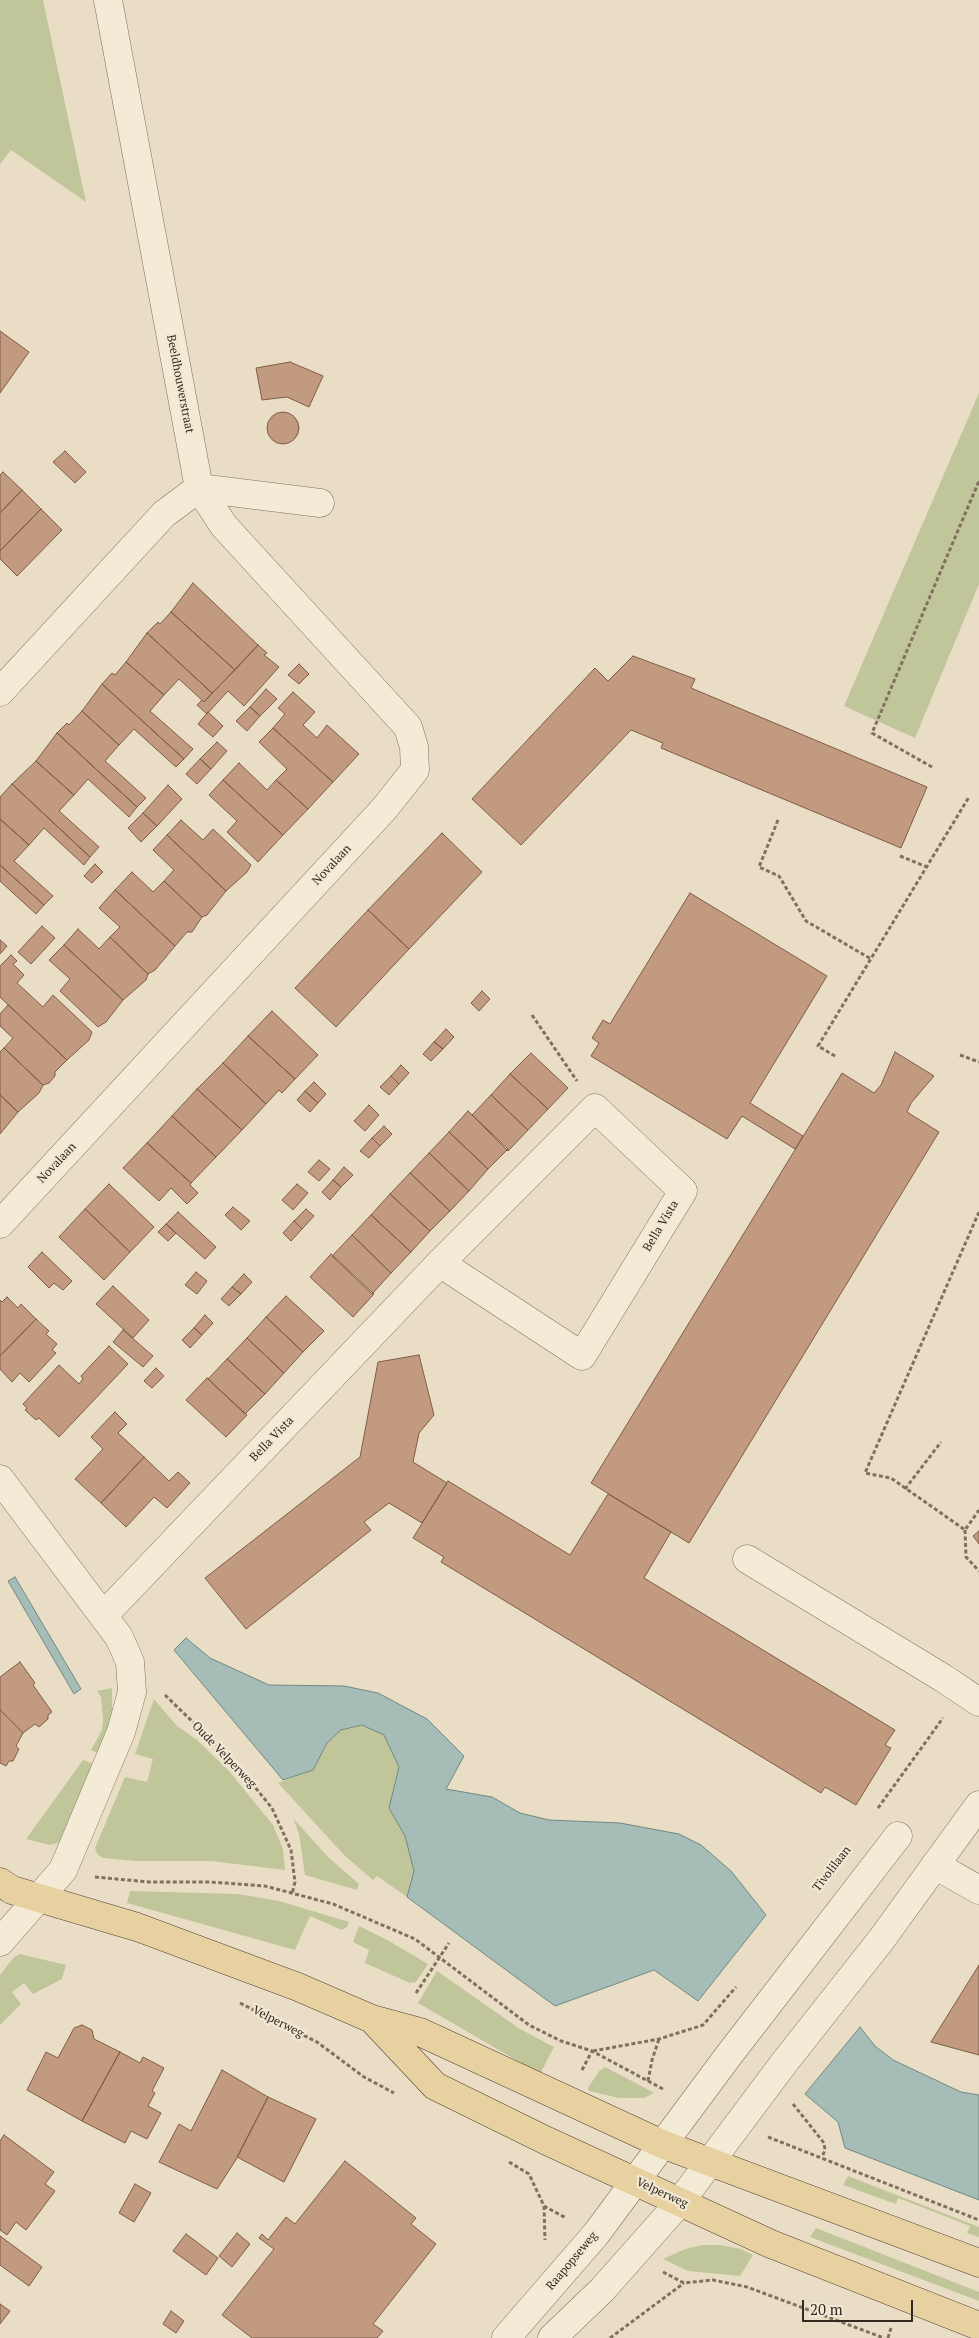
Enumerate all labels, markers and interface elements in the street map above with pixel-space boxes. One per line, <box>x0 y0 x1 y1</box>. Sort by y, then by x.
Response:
street label: Beeldhouwerstraat <box>163 333 197 435</box>
street label: Novalaan <box>310 842 354 888</box>
street label: Novalaan <box>35 1140 79 1186</box>
street label: Bella Vista <box>640 1198 682 1254</box>
street label: Bella Vista <box>247 1413 297 1465</box>
street label: Oude Velperweg <box>189 1719 259 1791</box>
street label: Tivolilaan <box>810 1843 854 1895</box>
street label: Velperweg <box>250 2003 306 2041</box>
street label: Velperweg <box>634 2175 690 2211</box>
street label: Raapopseweg <box>543 2229 601 2293</box>
scale bar <box>804 2290 915 2322</box>
text: 20 m <box>810 2299 843 2319</box>

